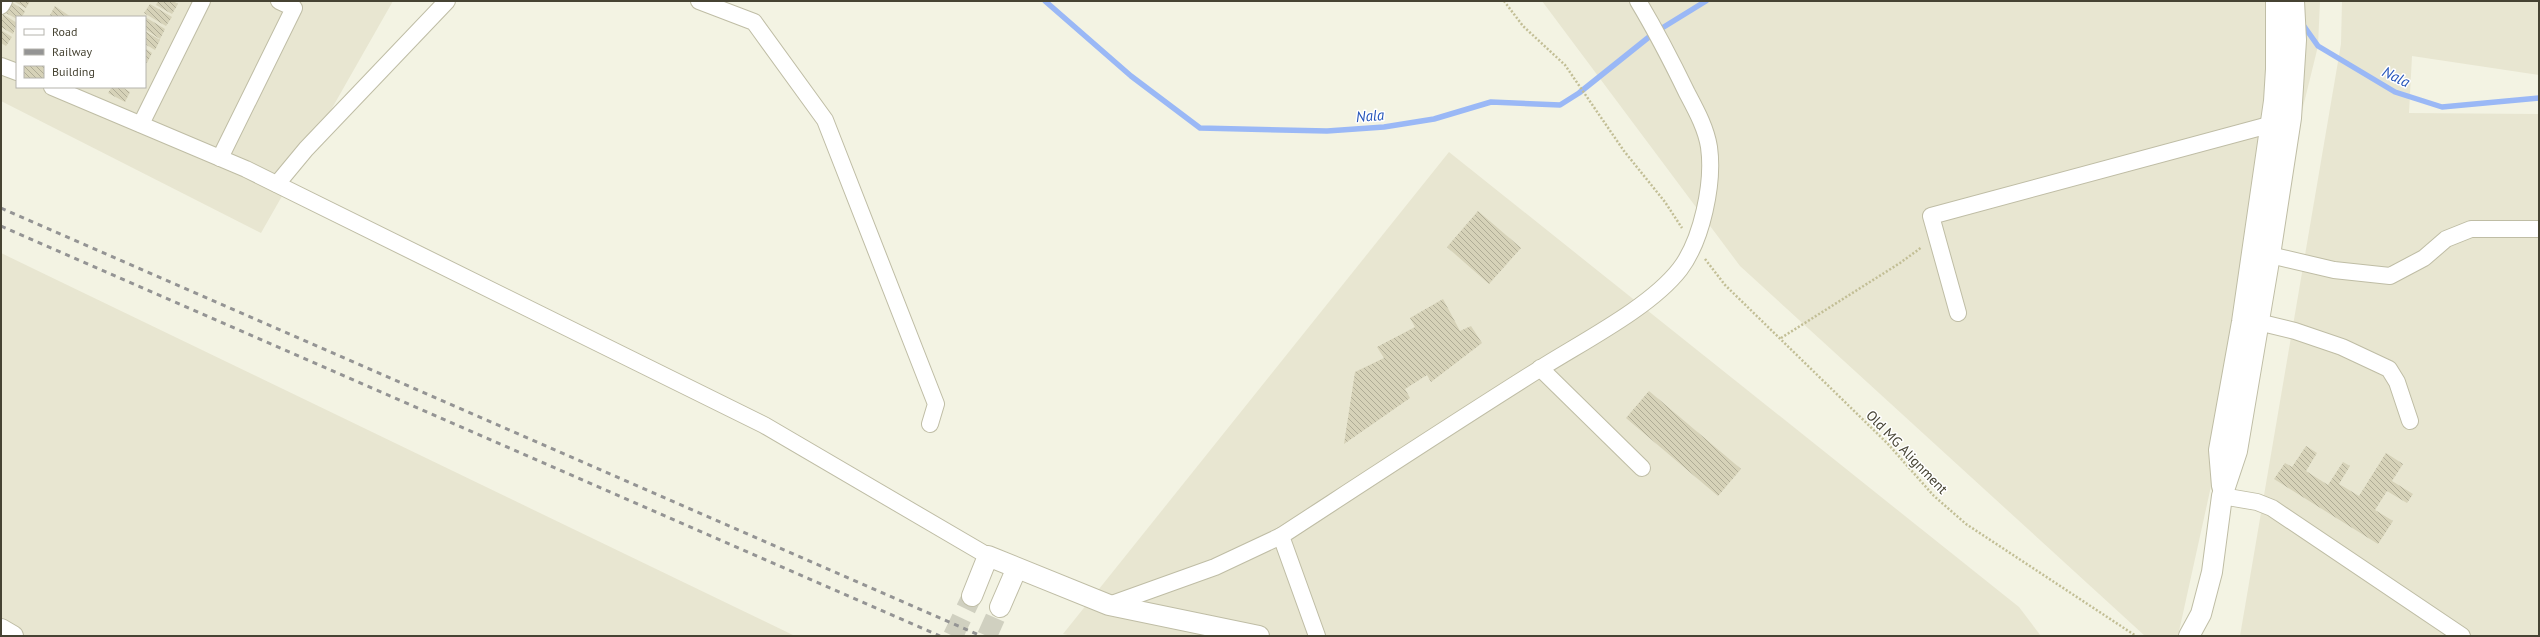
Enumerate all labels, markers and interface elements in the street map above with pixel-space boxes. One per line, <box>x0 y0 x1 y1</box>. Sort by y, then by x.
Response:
legend <box>16 16 146 88</box>
text: Road <box>52 24 77 39</box>
text: Railway <box>52 44 92 59</box>
water label: Nala <box>2379 62 2414 92</box>
text: Building <box>52 64 95 79</box>
water label: Nala <box>1355 105 1386 126</box>
street label: Old MG Alignment <box>1862 406 1952 498</box>

